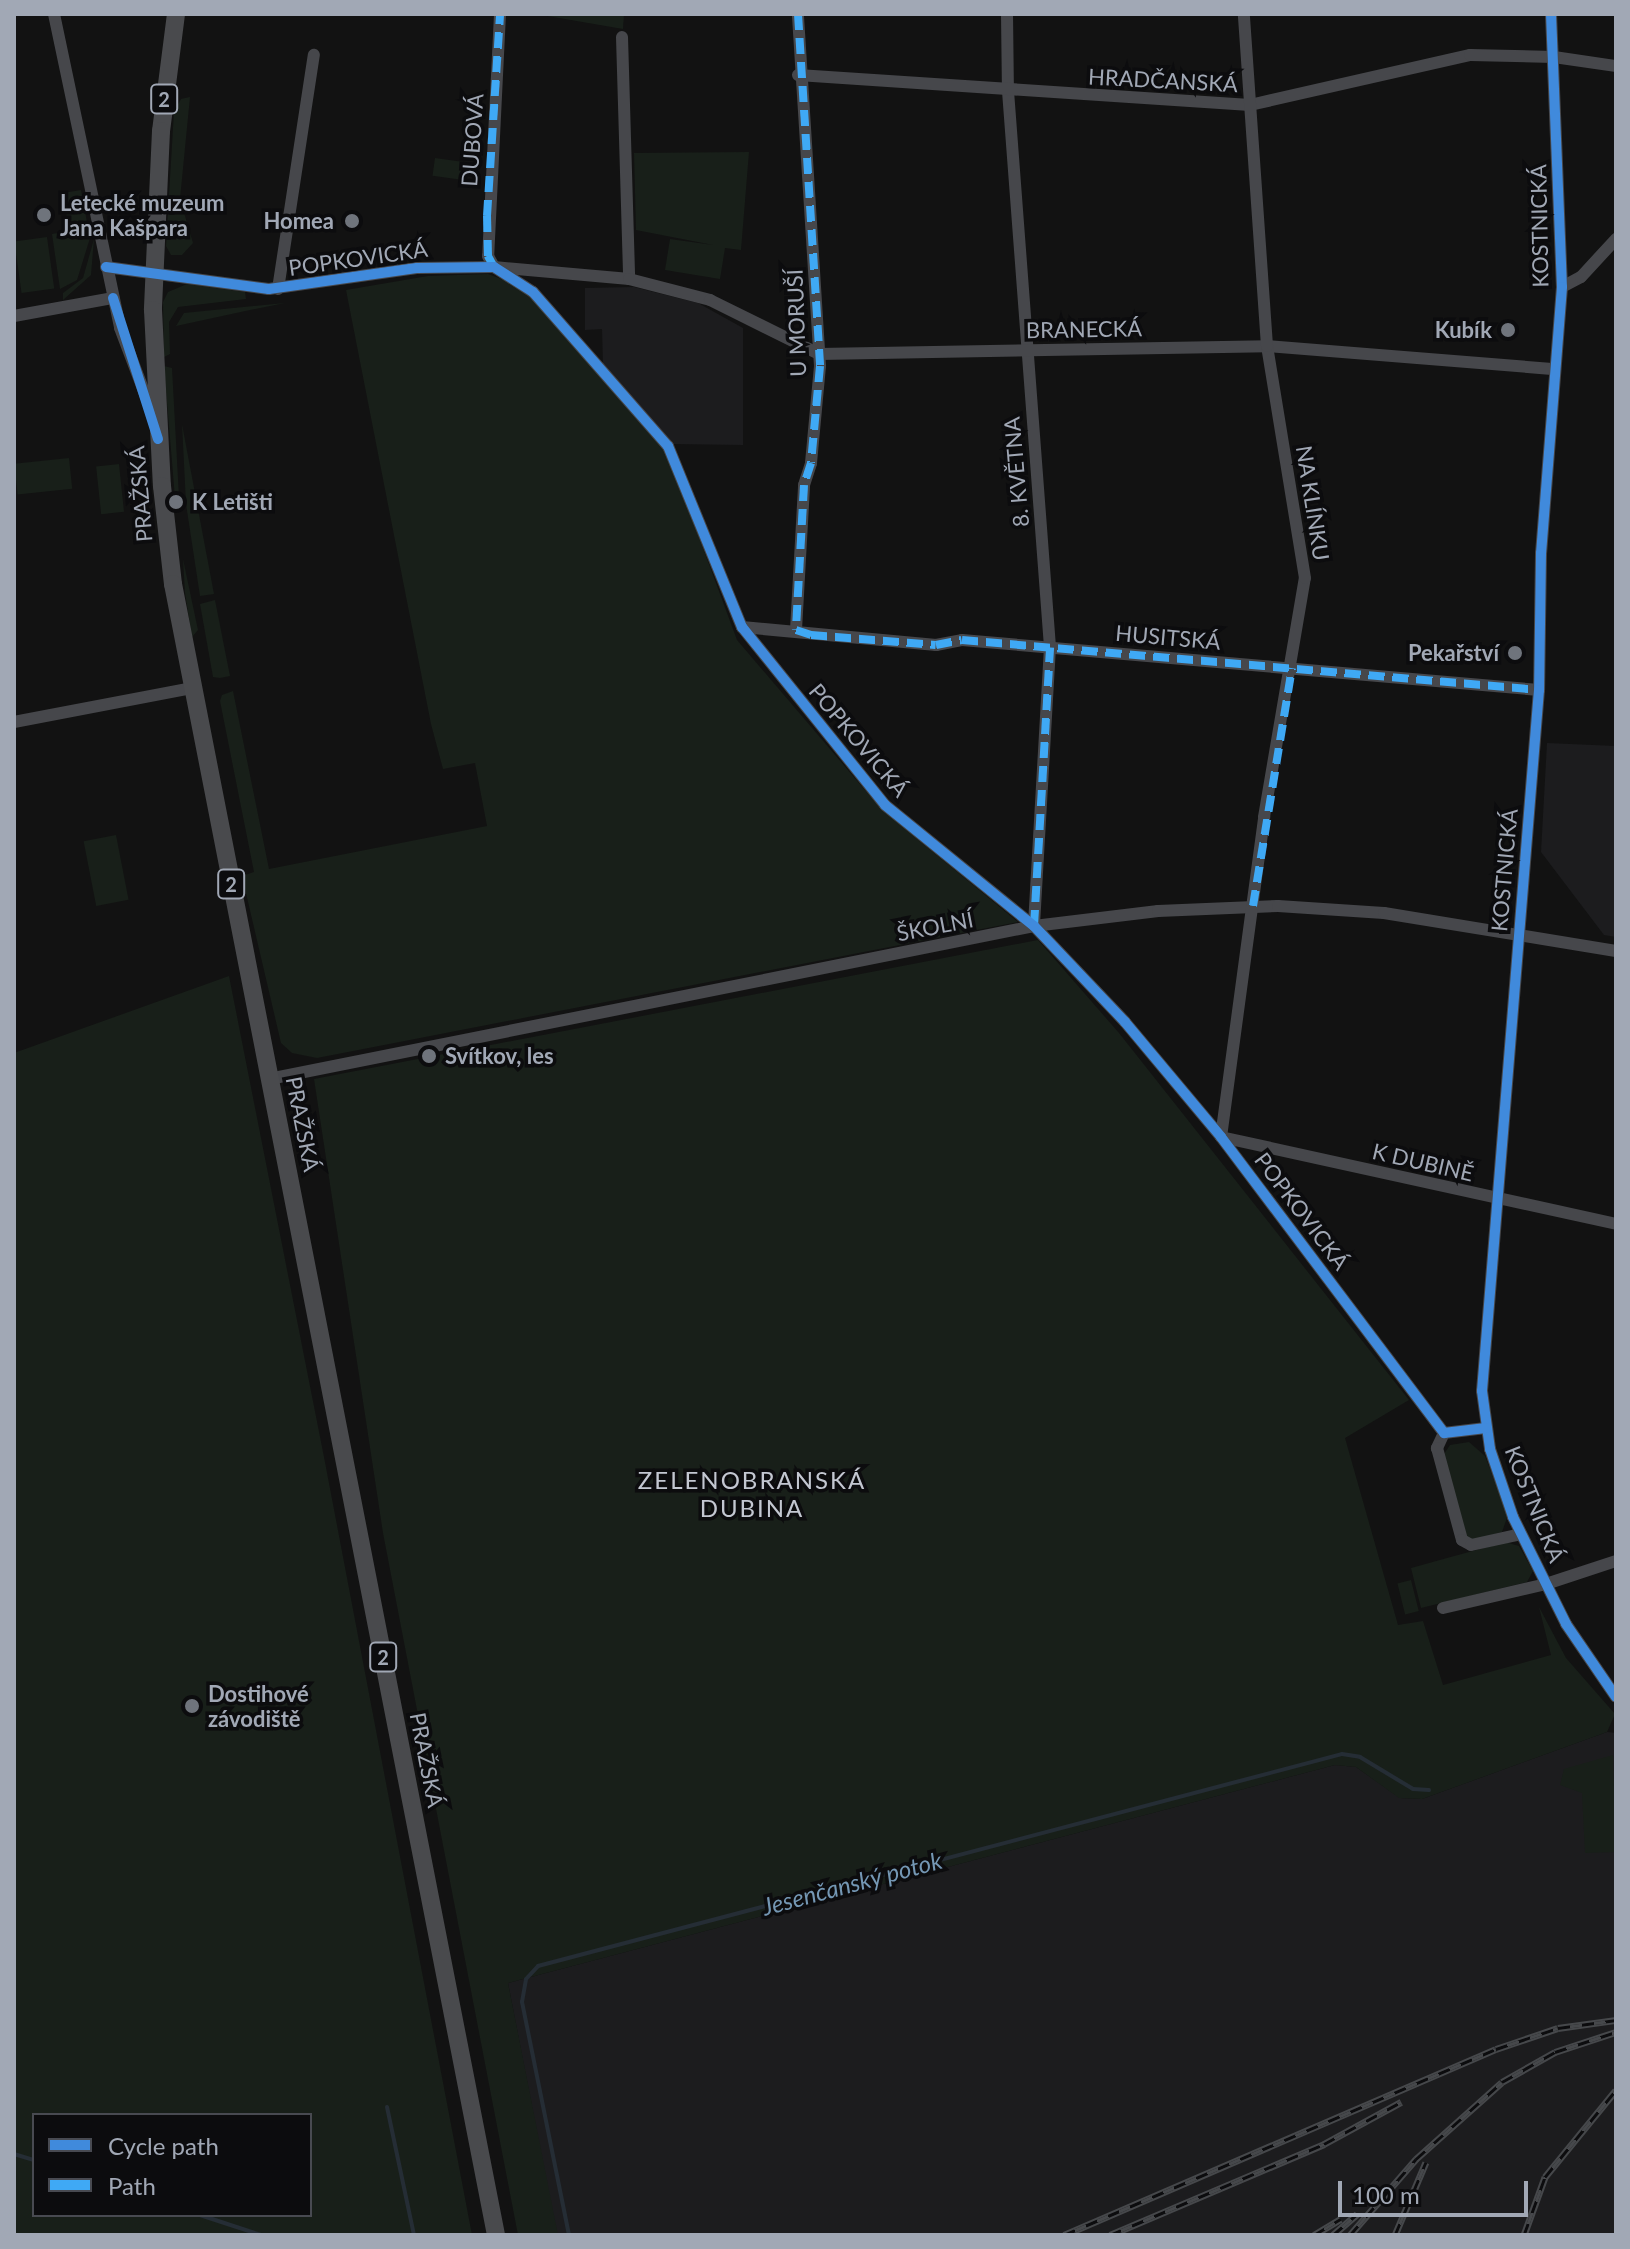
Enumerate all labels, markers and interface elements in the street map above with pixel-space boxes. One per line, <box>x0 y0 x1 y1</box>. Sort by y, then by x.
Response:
street label: HRADČANSKÁ <box>1087 63 1239 97</box>
road number: 2 <box>150 83 178 115</box>
street label: DUBOVÁ <box>456 93 488 187</box>
street label: KOSTNICKÁ <box>1525 164 1553 288</box>
place label: Letecké muzeum Jana Kašpara <box>60 189 225 240</box>
marker: Letecké muzeum Jana Kašpara <box>35 206 53 224</box>
place label: Homea <box>263 208 334 234</box>
marker: Homea <box>341 210 363 232</box>
street label: POPKOVICKÁ <box>287 235 429 281</box>
street label: U MORUŠÍ <box>781 269 811 377</box>
street label: BRANECKÁ <box>1026 315 1142 343</box>
place label: Kubík <box>1435 317 1492 343</box>
marker: Kubík <box>1499 321 1517 339</box>
street label: 8. KVĚTNA <box>998 416 1034 528</box>
street label: NA KLÍNKU <box>1291 443 1335 563</box>
street label: PRAŽSKÁ <box>123 445 157 543</box>
place label: K Letišti <box>192 489 273 515</box>
marker: K Letišti <box>167 493 185 511</box>
street label: HUSITSKÁ <box>1114 619 1222 655</box>
place label: Pekařství <box>1408 640 1499 666</box>
marker: Pekařství <box>1506 644 1524 662</box>
street label: POPKOVICKÁ <box>804 678 914 802</box>
street label: KOSTNICKÁ <box>1485 807 1523 933</box>
road number: 2 <box>217 868 245 900</box>
street label: ŠKOLNÍ <box>894 906 976 946</box>
place label: Svítkov, les <box>445 1043 554 1069</box>
marker: Svítkov, les <box>420 1047 438 1065</box>
street label: PRAŽSKÁ <box>281 1074 325 1174</box>
street label: K DUBINĚ <box>1370 1138 1476 1186</box>
street label: POPKOVICKÁ <box>1249 1147 1355 1275</box>
street label: KOSTNICKÁ <box>1500 1442 1570 1566</box>
district label: ZELENOBRANSKÁ DUBINA <box>638 1466 866 1522</box>
road number: 2 <box>369 1641 397 1673</box>
place label: Dostihové závodiště <box>208 1680 309 1732</box>
marker: Dostihové závodiště <box>183 1697 201 1715</box>
street label: PRAŽSKÁ <box>405 1710 449 1810</box>
water label: Jesenčanský potok <box>759 1845 945 1921</box>
legend <box>32 2113 312 2217</box>
text: Cycle path <box>108 2131 219 2160</box>
scale bar <box>1342 2165 1532 2215</box>
text: Path <box>108 2171 156 2200</box>
text: 100 m <box>1352 2180 1420 2209</box>

